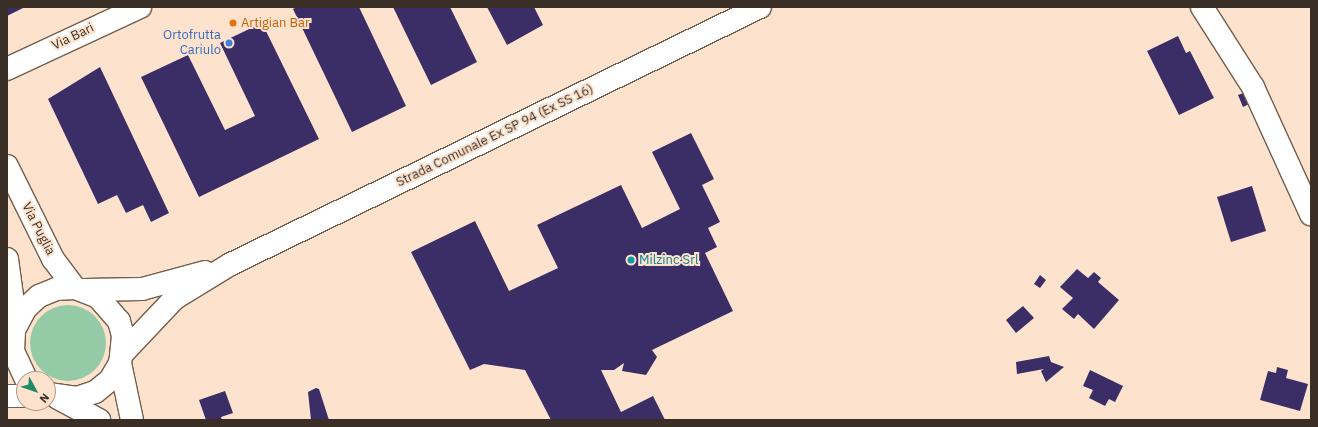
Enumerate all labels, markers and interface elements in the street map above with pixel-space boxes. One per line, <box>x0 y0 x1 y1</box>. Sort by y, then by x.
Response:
place label: Artigian Bar <box>241 15 310 31</box>
marker: Artigian Bar <box>228 18 238 28</box>
street label: Via Bari <box>50 20 96 54</box>
place label: Ortofrutta Cariulo <box>163 28 221 59</box>
marker: Ortofrutta Cariulo <box>224 38 234 48</box>
street label: Strada Comunale Ex SP 94 (Ex SS 16) <box>394 81 596 191</box>
street label: Via Puglia <box>18 200 58 258</box>
place label: Milzinc Srl <box>639 252 698 268</box>
marker: Milzinc Srl <box>626 255 636 265</box>
north arrow <box>16 371 56 411</box>
text: N <box>37 391 52 406</box>

